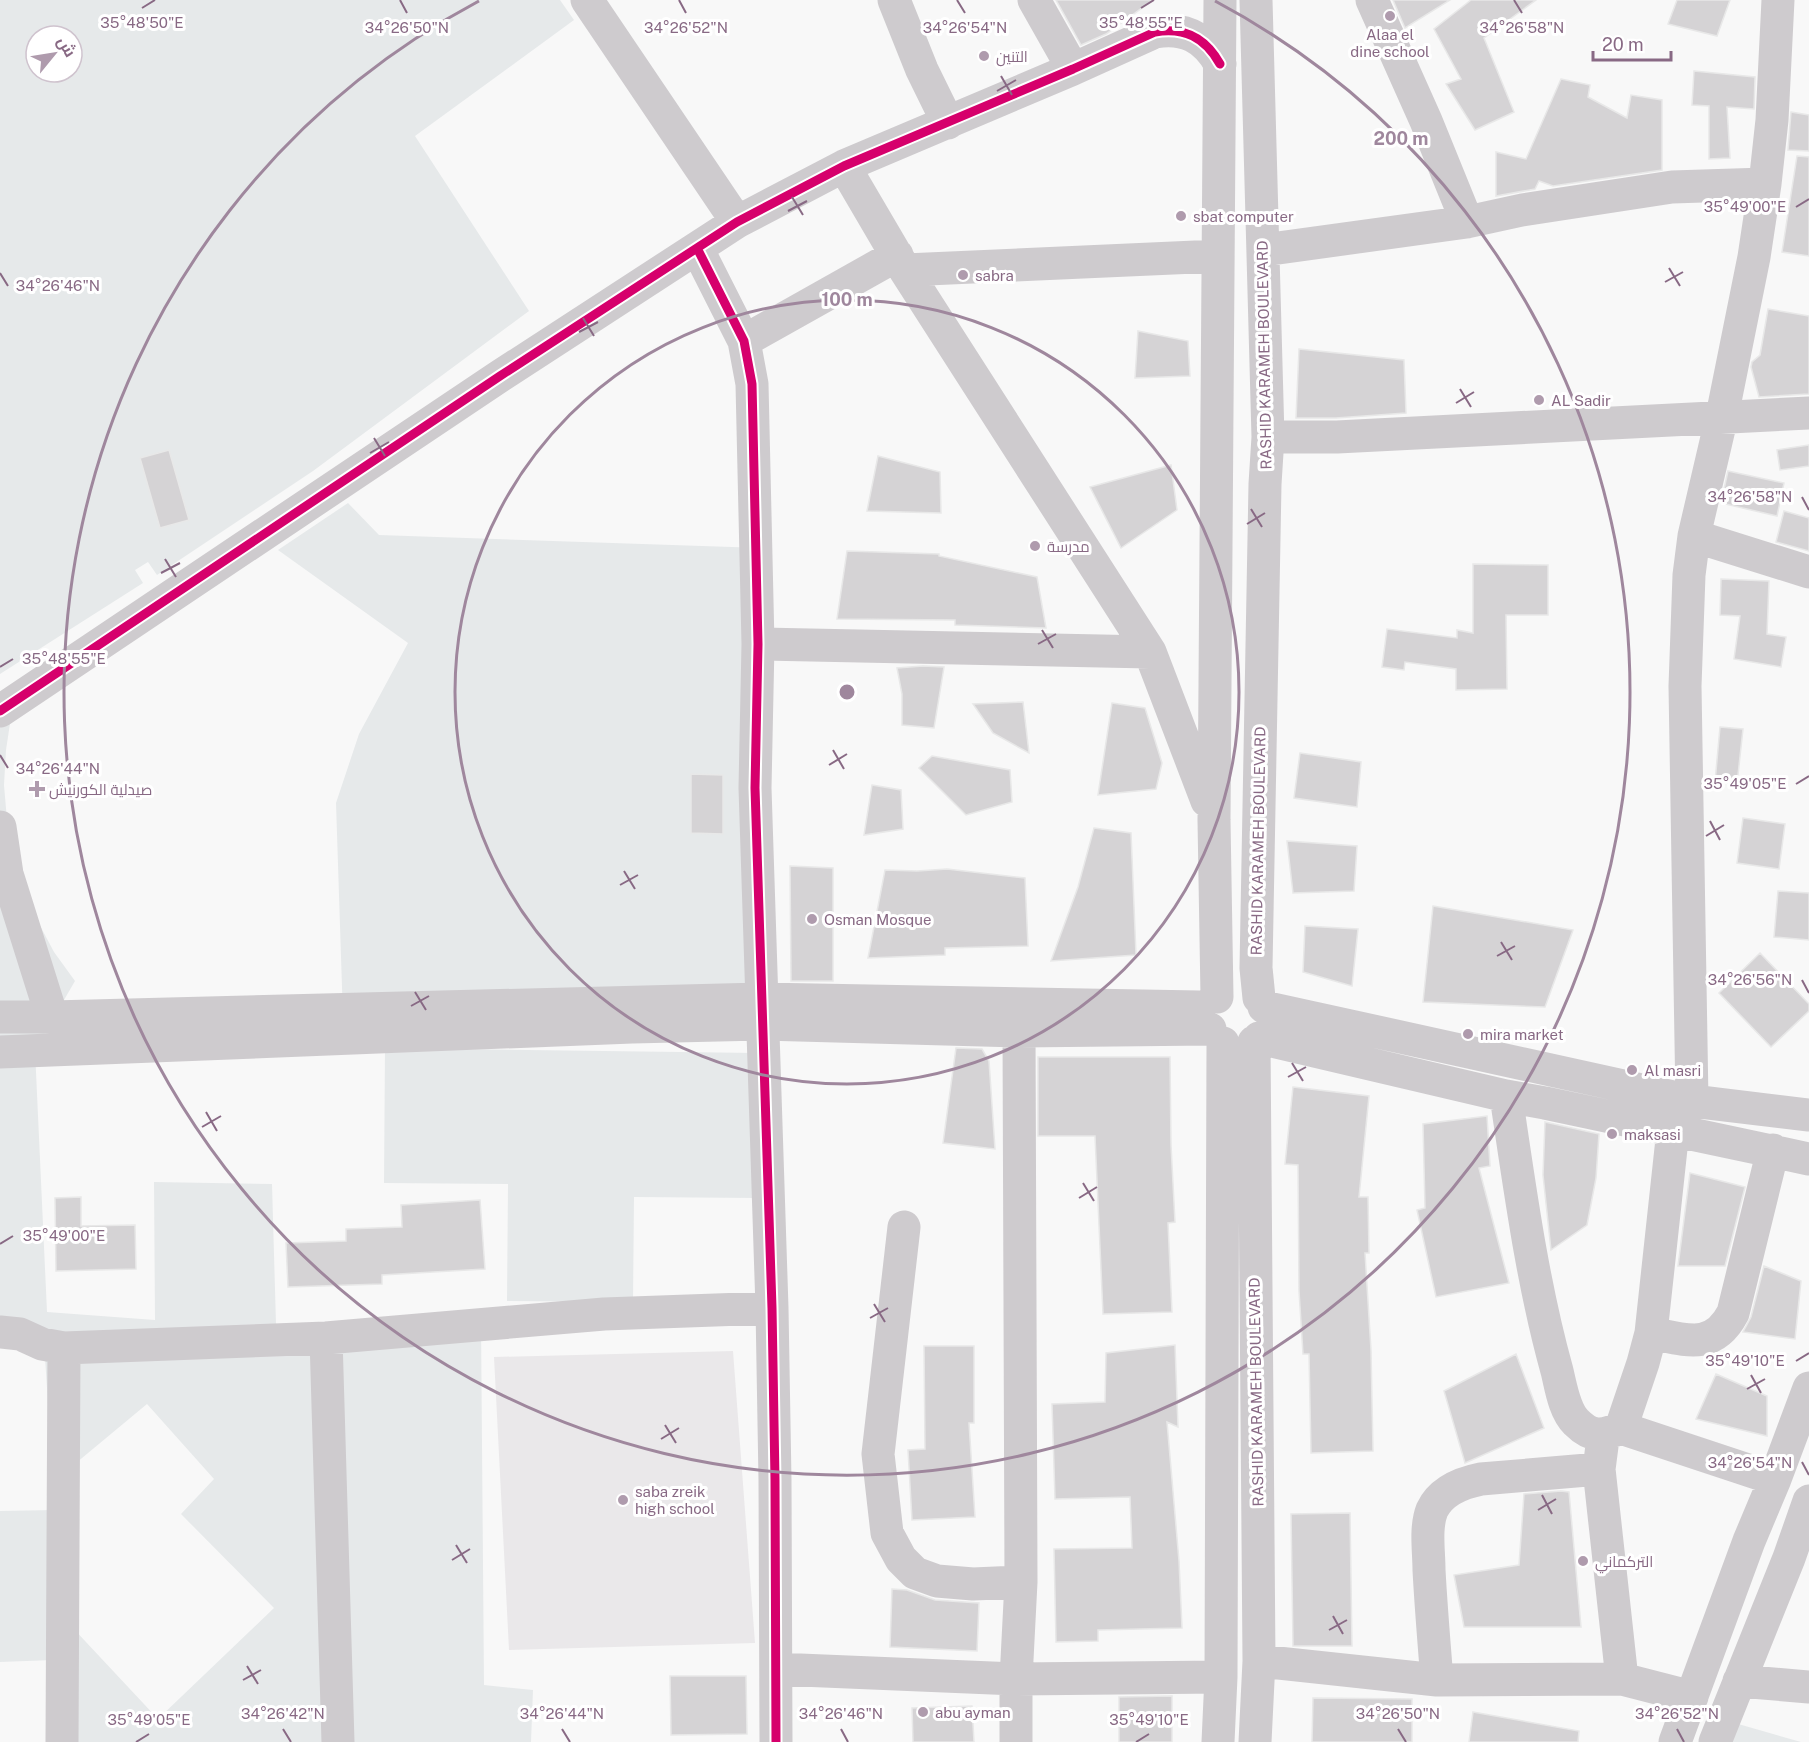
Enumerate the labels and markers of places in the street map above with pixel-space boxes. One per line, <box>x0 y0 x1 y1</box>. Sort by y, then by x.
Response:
marker: Alaa el dine school <box>1383 9 1397 23</box>
place label: Alaa el dine school <box>1350 26 1430 60</box>
place label: التنين <box>996 48 1028 67</box>
marker: التنين <box>977 49 991 63</box>
place label: sbat computer <box>1193 208 1294 225</box>
marker: sbat computer <box>1174 209 1188 223</box>
place label: sabra <box>975 267 1014 284</box>
marker: sabra <box>956 268 970 282</box>
place label: AL Sadir <box>1551 392 1611 409</box>
marker: AL Sadir <box>1532 393 1546 407</box>
place label: مدرسة <box>1047 538 1090 556</box>
marker: مدرسة <box>1028 539 1042 553</box>
centre of rings <box>837 682 857 702</box>
place label: صيدلية الكورنيش <box>49 781 152 800</box>
marker: صيدلية الكورنيش <box>30 782 44 796</box>
place label: Osman Mosque <box>824 911 931 928</box>
marker: Osman Mosque <box>805 912 819 926</box>
place label: mira market <box>1480 1026 1564 1043</box>
marker: mira market <box>1461 1027 1475 1041</box>
place label: Al masri <box>1644 1062 1701 1079</box>
marker: Al masri <box>1625 1063 1639 1077</box>
place label: maksasi <box>1624 1126 1681 1143</box>
marker: maksasi <box>1605 1127 1619 1141</box>
place label: saba zreik high school <box>635 1483 715 1517</box>
marker: saba zreik high school <box>616 1493 630 1507</box>
place label: التركماني <box>1595 1553 1653 1574</box>
marker: التركماني <box>1576 1554 1590 1568</box>
place label: abu ayman <box>935 1704 1011 1721</box>
marker: abu ayman <box>916 1705 930 1719</box>

